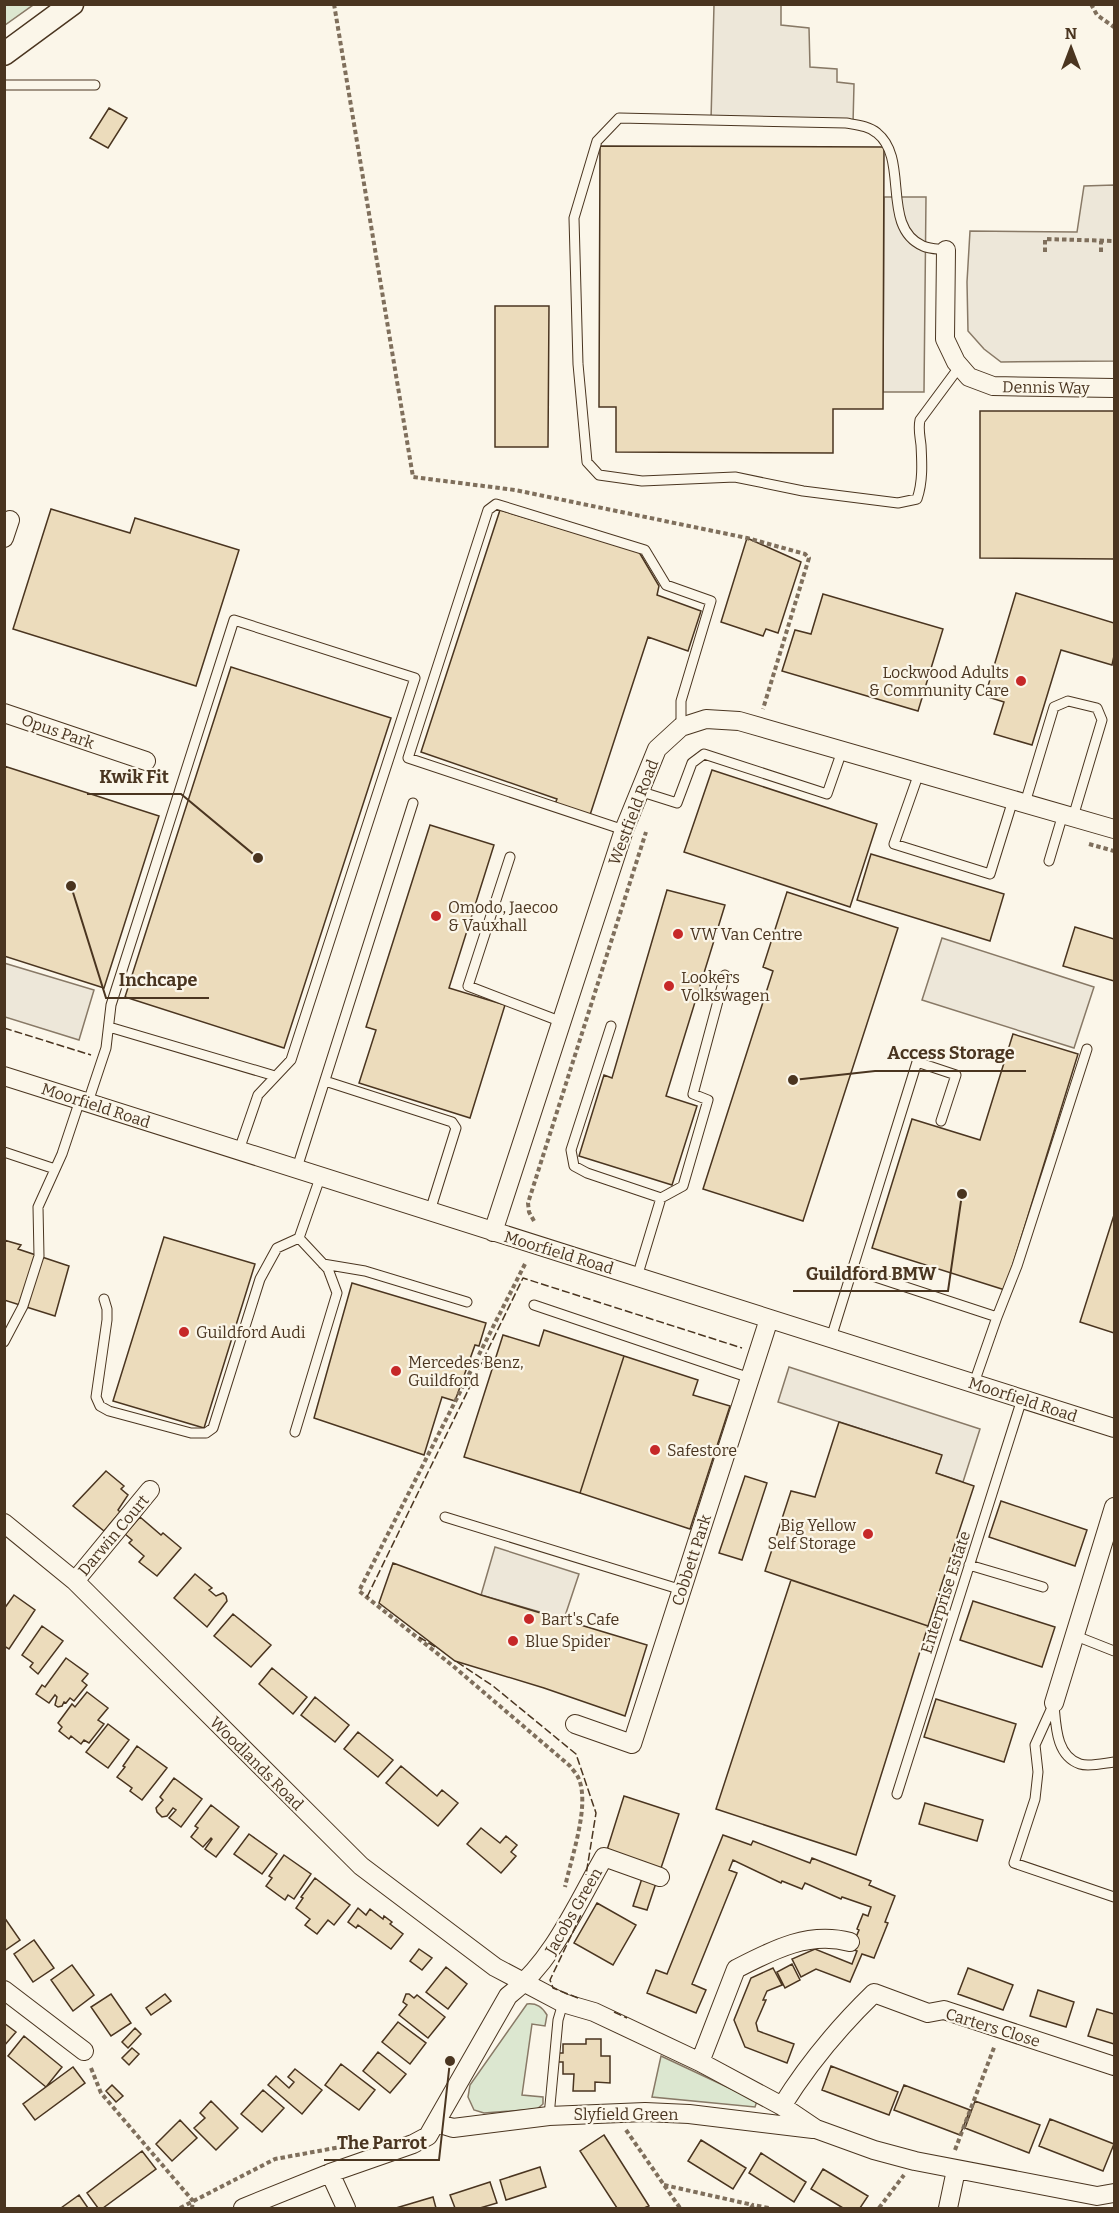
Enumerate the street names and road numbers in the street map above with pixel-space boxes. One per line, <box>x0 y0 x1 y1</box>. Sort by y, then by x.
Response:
street label: Dennis Way <box>1002 377 1091 398</box>
street label: Opus Park <box>19 710 97 753</box>
street label: Westfield Road <box>605 756 663 868</box>
street label: Moorfield Road <box>39 1079 153 1132</box>
street label: Moorfield Road <box>502 1227 616 1278</box>
street label: Moorfield Road <box>966 1373 1080 1426</box>
street label: Darwin Court <box>74 1491 153 1580</box>
street label: Cobbett Park <box>668 1512 715 1608</box>
street label: Enterprise Estate <box>917 1528 974 1656</box>
street label: Woodlands Road <box>206 1713 308 1814</box>
street label: Jacobs Green <box>540 1864 606 1959</box>
street label: Carters Close <box>943 2004 1042 2051</box>
street label: Slyfield Green <box>573 2105 679 2124</box>

